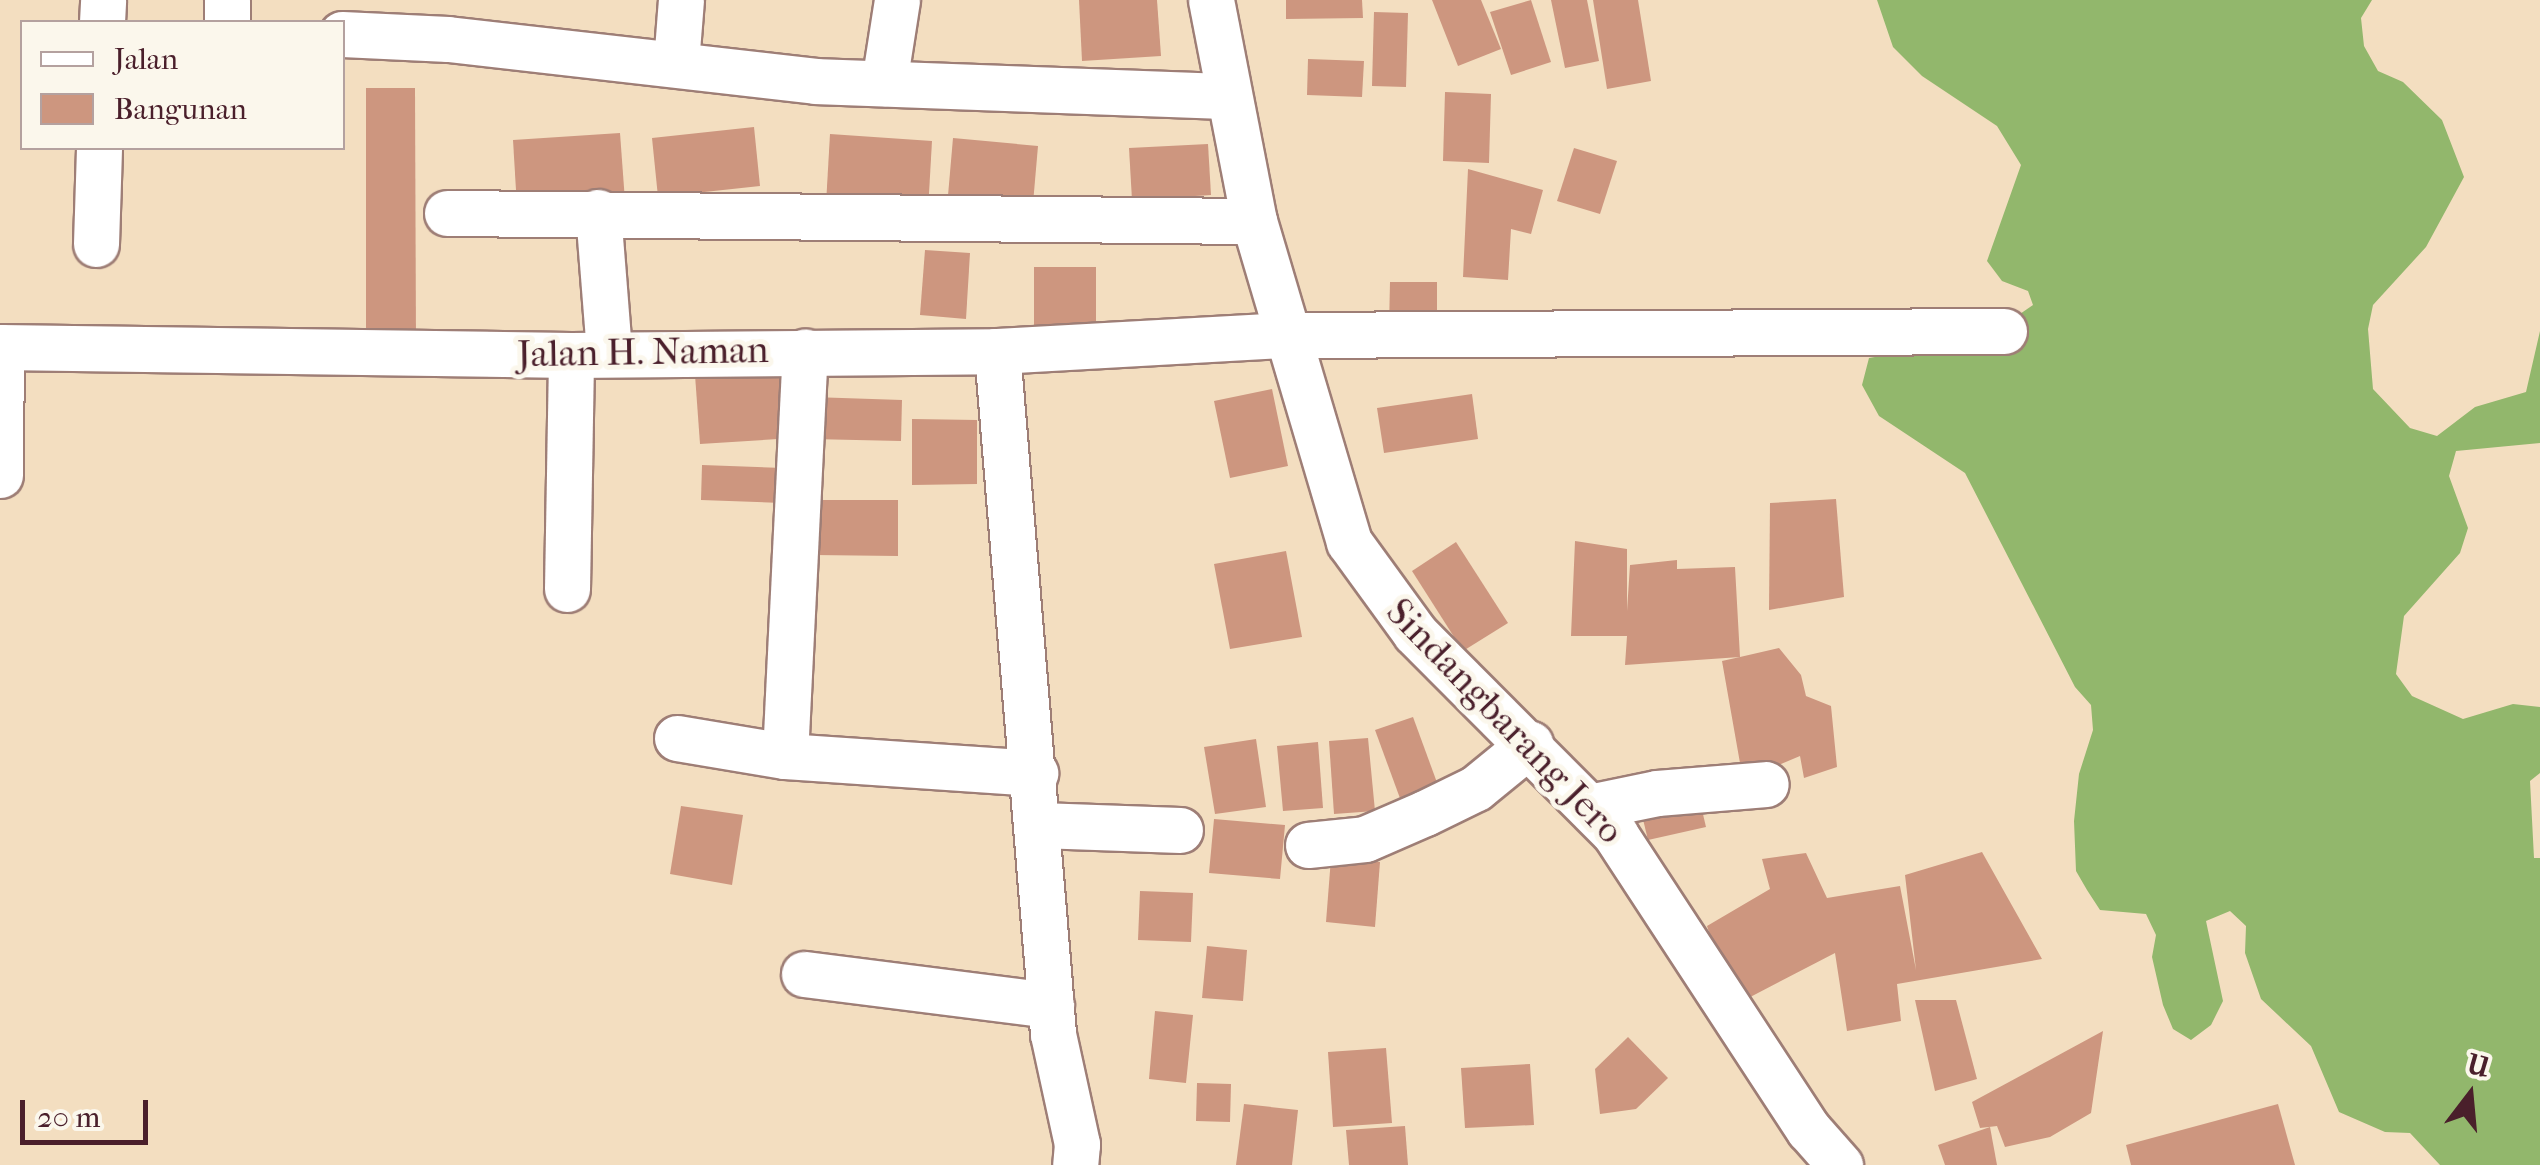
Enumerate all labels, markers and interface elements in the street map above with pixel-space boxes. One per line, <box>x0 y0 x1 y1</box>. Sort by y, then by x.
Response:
legend <box>20 20 345 150</box>
text: Jalan <box>114 42 178 77</box>
text: Bangunan <box>114 92 247 127</box>
street label: Jalan H. Naman <box>517 327 769 377</box>
street label: Sindangbarang Jero <box>1377 589 1633 853</box>
north arrow <box>2420 1045 2520 1145</box>
text: U <box>2463 1047 2493 1085</box>
scale bar <box>25 1080 152 1142</box>
text: 20 m <box>37 1100 100 1135</box>

